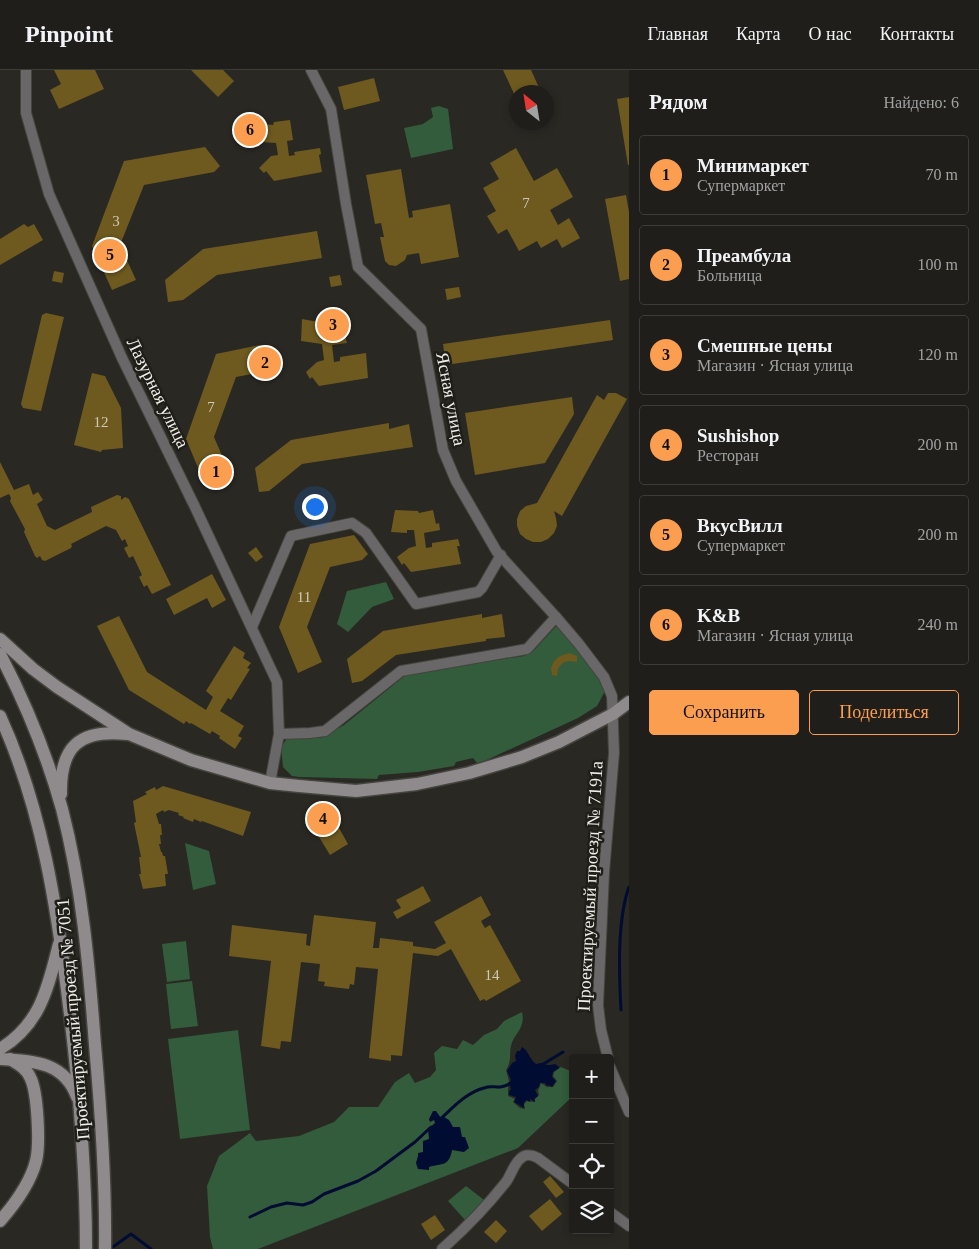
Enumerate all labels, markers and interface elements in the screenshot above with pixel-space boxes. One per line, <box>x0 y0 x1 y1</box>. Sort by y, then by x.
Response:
text: Pinpoint <box>25 21 113 47</box>
text: Главная <box>648 24 708 44</box>
text: Карта <box>736 24 781 44</box>
text: О нас <box>809 24 852 44</box>
text: Контакты <box>880 24 954 44</box>
north arrow <box>509 85 554 130</box>
text: Рядом <box>649 90 708 114</box>
text: Найдено: 6 <box>884 94 959 111</box>
pin: 6 <box>234 111 266 149</box>
text: Минимаркет <box>697 155 809 176</box>
text: 1 <box>662 166 670 183</box>
text: 70 m <box>926 166 958 183</box>
text: Супермаркет <box>697 177 785 194</box>
house number: 7 <box>522 195 530 211</box>
house number: 3 <box>112 213 120 229</box>
pin: 5 <box>94 236 126 274</box>
text: Преамбула <box>697 245 791 266</box>
text: 2 <box>662 256 670 273</box>
text: 100 m <box>918 256 958 273</box>
text: Больница <box>697 267 762 284</box>
pin: 3 <box>317 306 349 344</box>
street label: Лазурная улица <box>123 335 193 451</box>
text: Смешные цены <box>697 335 832 356</box>
pin: 2 <box>249 344 281 382</box>
text: 3 <box>662 346 670 363</box>
text: 120 m <box>918 346 958 363</box>
street label: Ясная улица <box>432 351 470 447</box>
text: Магазин · Ясная улица <box>697 357 853 374</box>
house number: 7 <box>207 399 215 415</box>
house number: 12 <box>94 414 109 430</box>
text: Sushishop <box>697 425 779 446</box>
text: 4 <box>662 436 670 453</box>
text: 200 m <box>918 436 958 453</box>
text: Ресторан <box>697 447 759 464</box>
pin: 1 <box>200 453 232 491</box>
your location <box>302 494 328 520</box>
text: ВкусВилл <box>697 515 783 536</box>
text: 5 <box>662 526 670 543</box>
text: 200 m <box>918 526 958 543</box>
text: Супермаркет <box>697 537 785 554</box>
house number: 11 <box>297 589 311 605</box>
text: K&B <box>697 605 740 626</box>
text: 6 <box>662 616 670 633</box>
text: 240 m <box>918 616 958 633</box>
text: Магазин · Ясная улица <box>697 627 853 644</box>
button: Сохранить <box>649 690 799 735</box>
button: Поделиться <box>809 690 959 735</box>
street label: Проектируемый проезд № 7191а <box>573 760 607 1012</box>
pin: 4 <box>307 800 339 838</box>
street label: Проектируемый проезд № 7051 <box>52 897 94 1141</box>
house number: 14 <box>485 967 500 983</box>
map controls <box>569 1054 614 1234</box>
button: + <box>569 1054 614 1099</box>
button: − <box>569 1099 614 1144</box>
button: locate <box>569 1144 614 1189</box>
button: layers <box>569 1189 614 1234</box>

